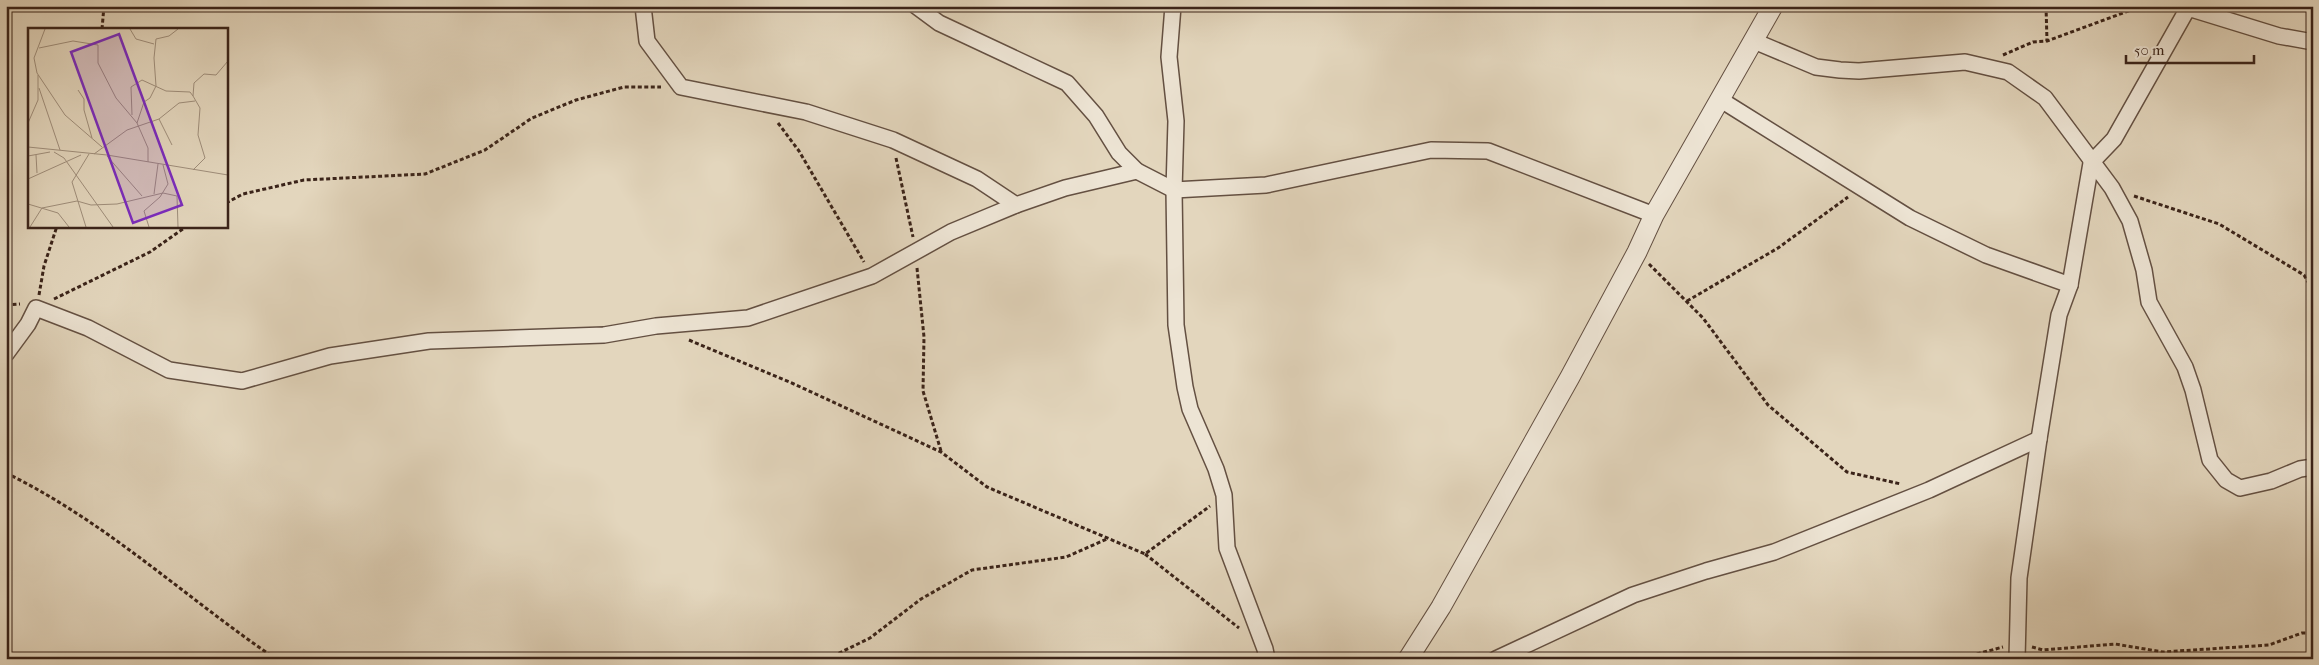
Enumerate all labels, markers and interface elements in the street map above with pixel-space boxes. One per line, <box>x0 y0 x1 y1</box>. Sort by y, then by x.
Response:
inset map <box>28 28 228 228</box>
scale bar <box>2126 32 2254 64</box>
text: 50 m <box>2134 41 2165 59</box>

